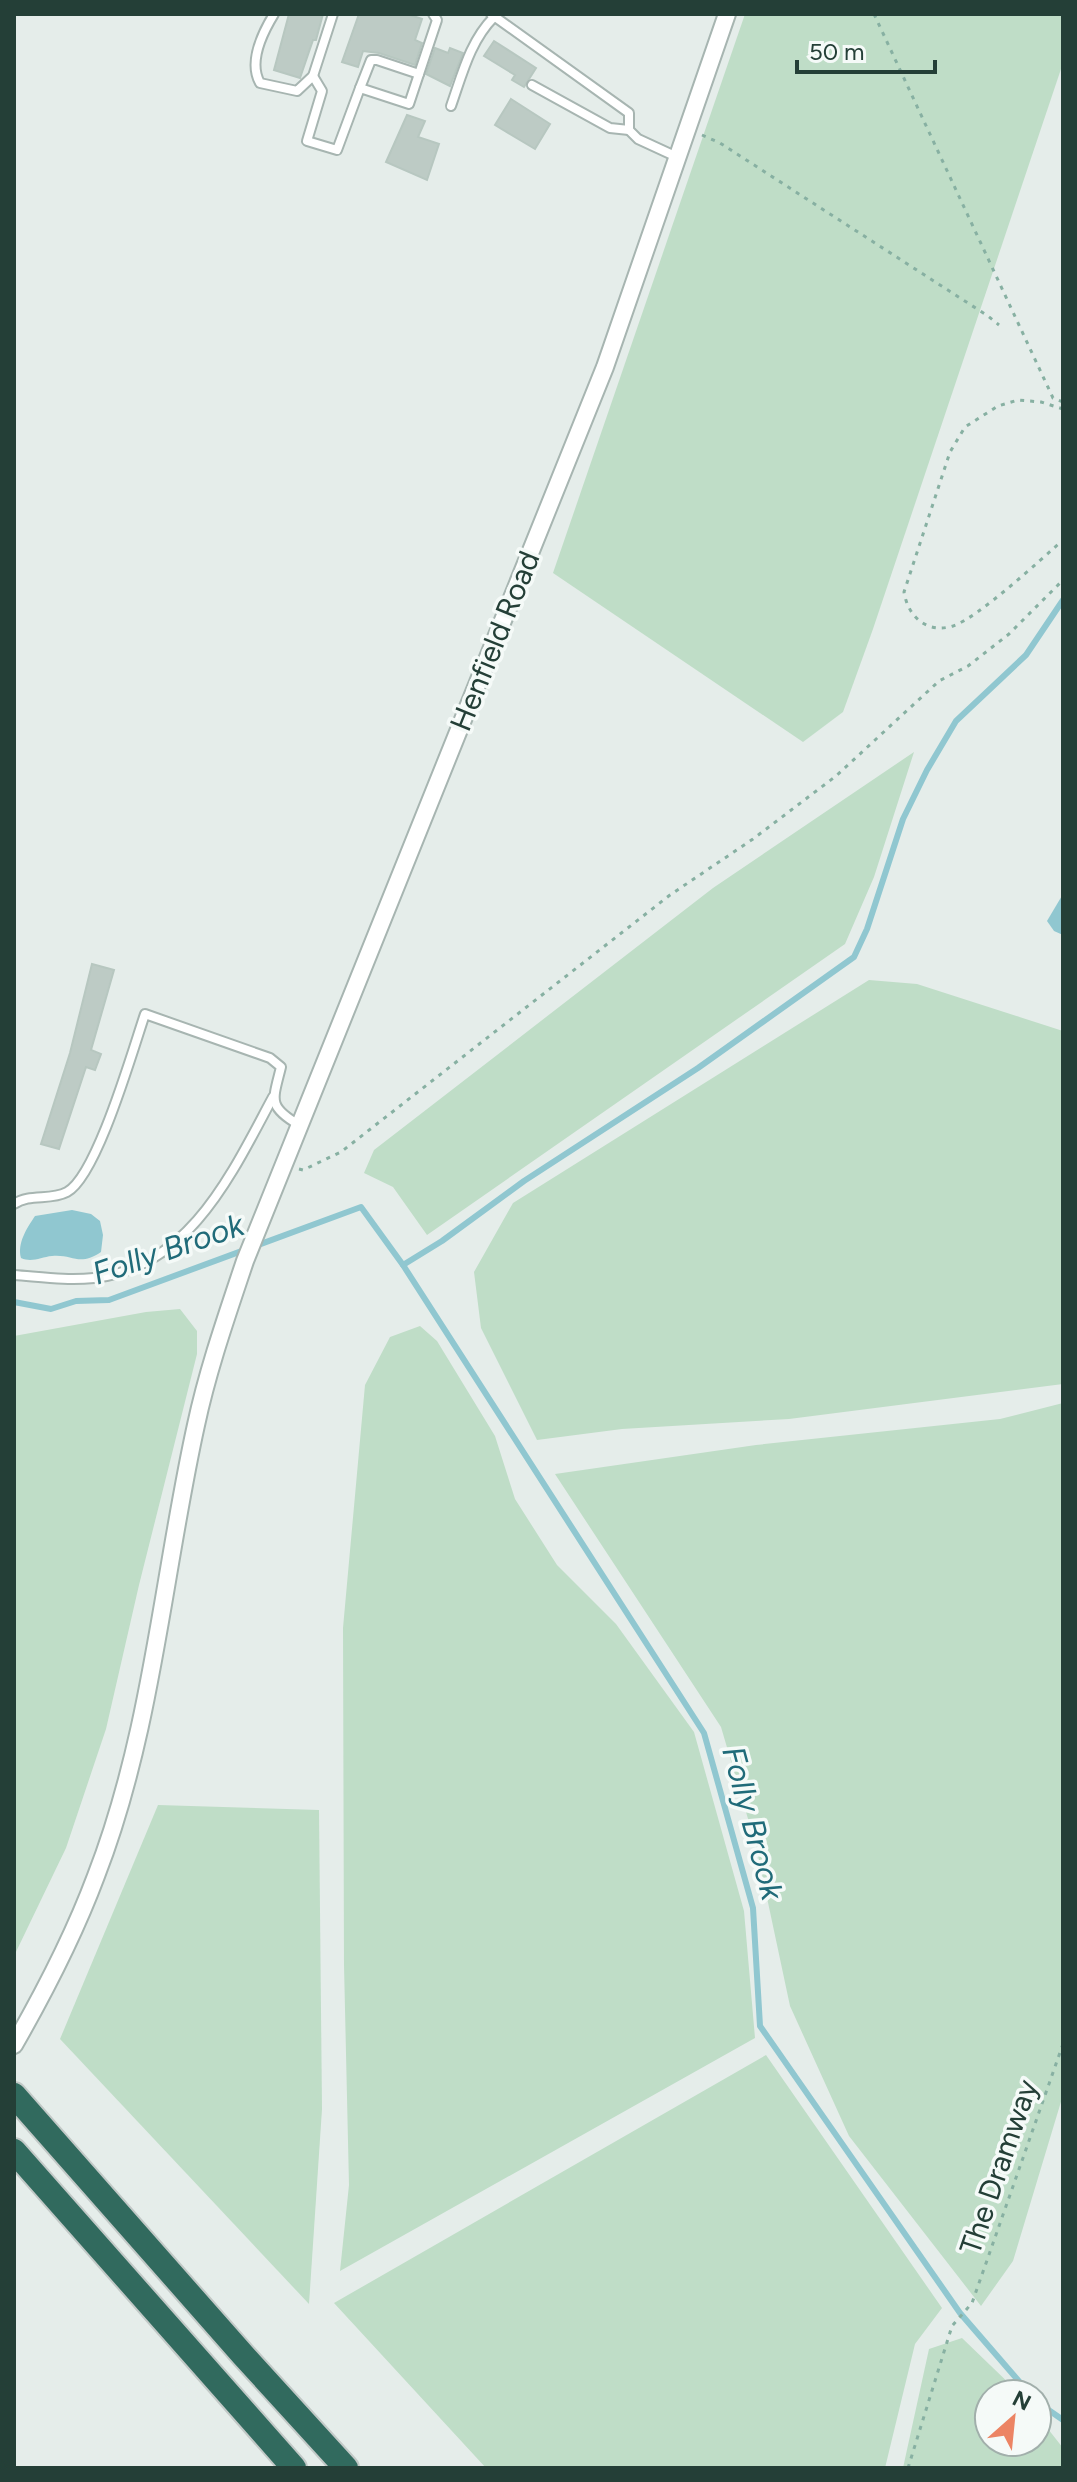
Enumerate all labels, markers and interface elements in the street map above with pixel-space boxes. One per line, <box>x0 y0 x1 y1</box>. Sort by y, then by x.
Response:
scale bar <box>797 24 935 74</box>
text: 50 m <box>809 37 865 66</box>
street label: Henfield Road <box>442 545 547 736</box>
water label: Folly Brook <box>87 1205 250 1293</box>
water label: Folly Brook <box>714 1742 792 1906</box>
street label: The Dramway <box>951 2074 1046 2259</box>
north arrow <box>973 2378 1053 2458</box>
text: N <box>1008 2385 1036 2417</box>

